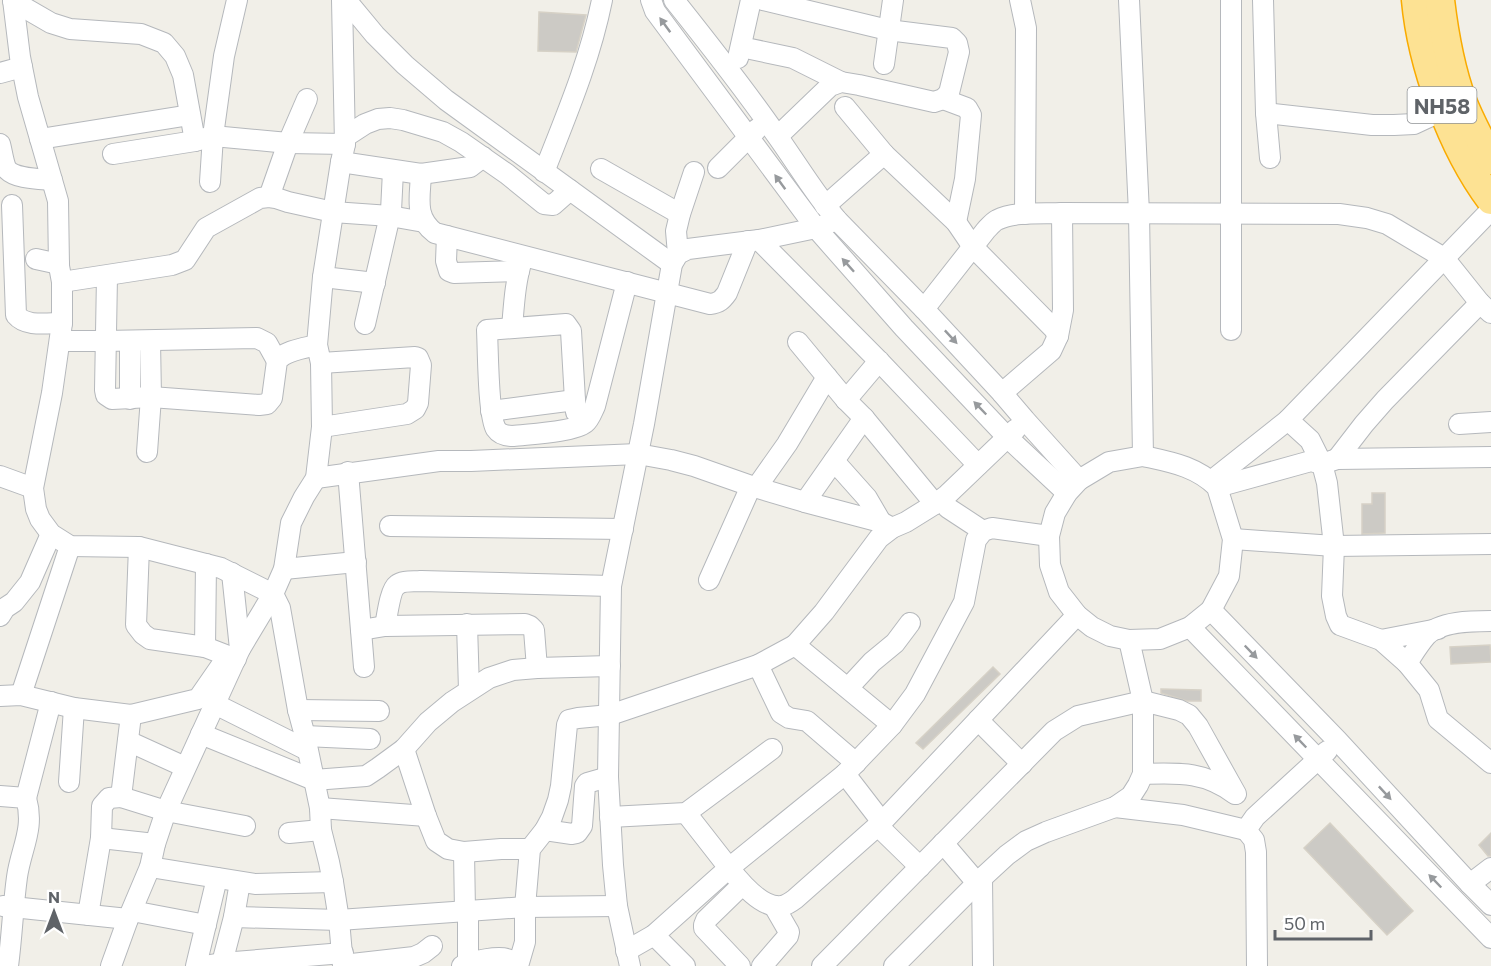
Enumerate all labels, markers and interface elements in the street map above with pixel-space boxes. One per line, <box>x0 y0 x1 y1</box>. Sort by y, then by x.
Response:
one-way arrow <box>659 17 671 33</box>
road number: NH58 <box>1408 87 1476 123</box>
one-way arrow <box>775 174 787 189</box>
one-way arrow <box>842 258 855 273</box>
one-way arrow <box>944 330 958 345</box>
one-way arrow <box>974 401 988 415</box>
one-way arrow <box>1244 644 1258 659</box>
one-way arrow <box>1293 734 1307 748</box>
one-way arrow <box>1378 786 1392 800</box>
one-way arrow <box>1429 874 1443 888</box>
north arrow <box>24 882 84 942</box>
text: N <box>48 887 60 906</box>
scale bar <box>1275 903 1371 941</box>
text: 50 m <box>1284 912 1325 934</box>

